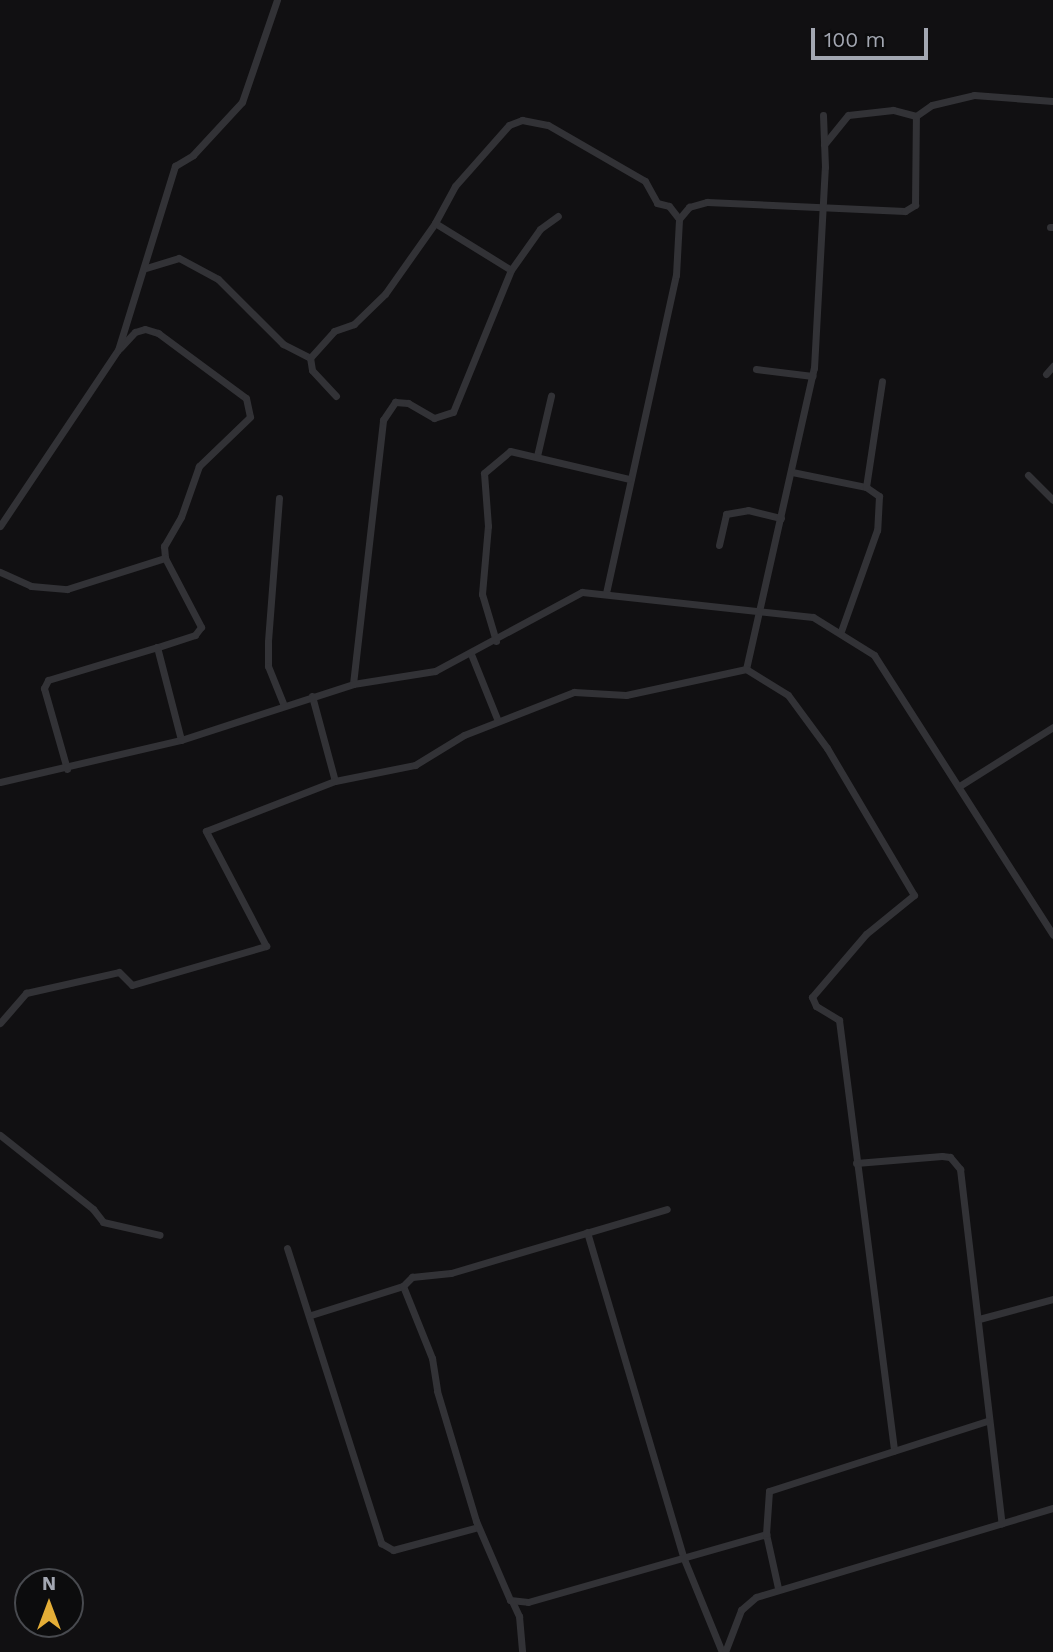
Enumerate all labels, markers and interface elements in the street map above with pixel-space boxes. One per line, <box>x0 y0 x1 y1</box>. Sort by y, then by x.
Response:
scale bar <box>815 14 932 58</box>
text: 100 m <box>824 27 886 52</box>
north arrow <box>14 1568 84 1638</box>
text: N <box>42 1572 56 1595</box>

